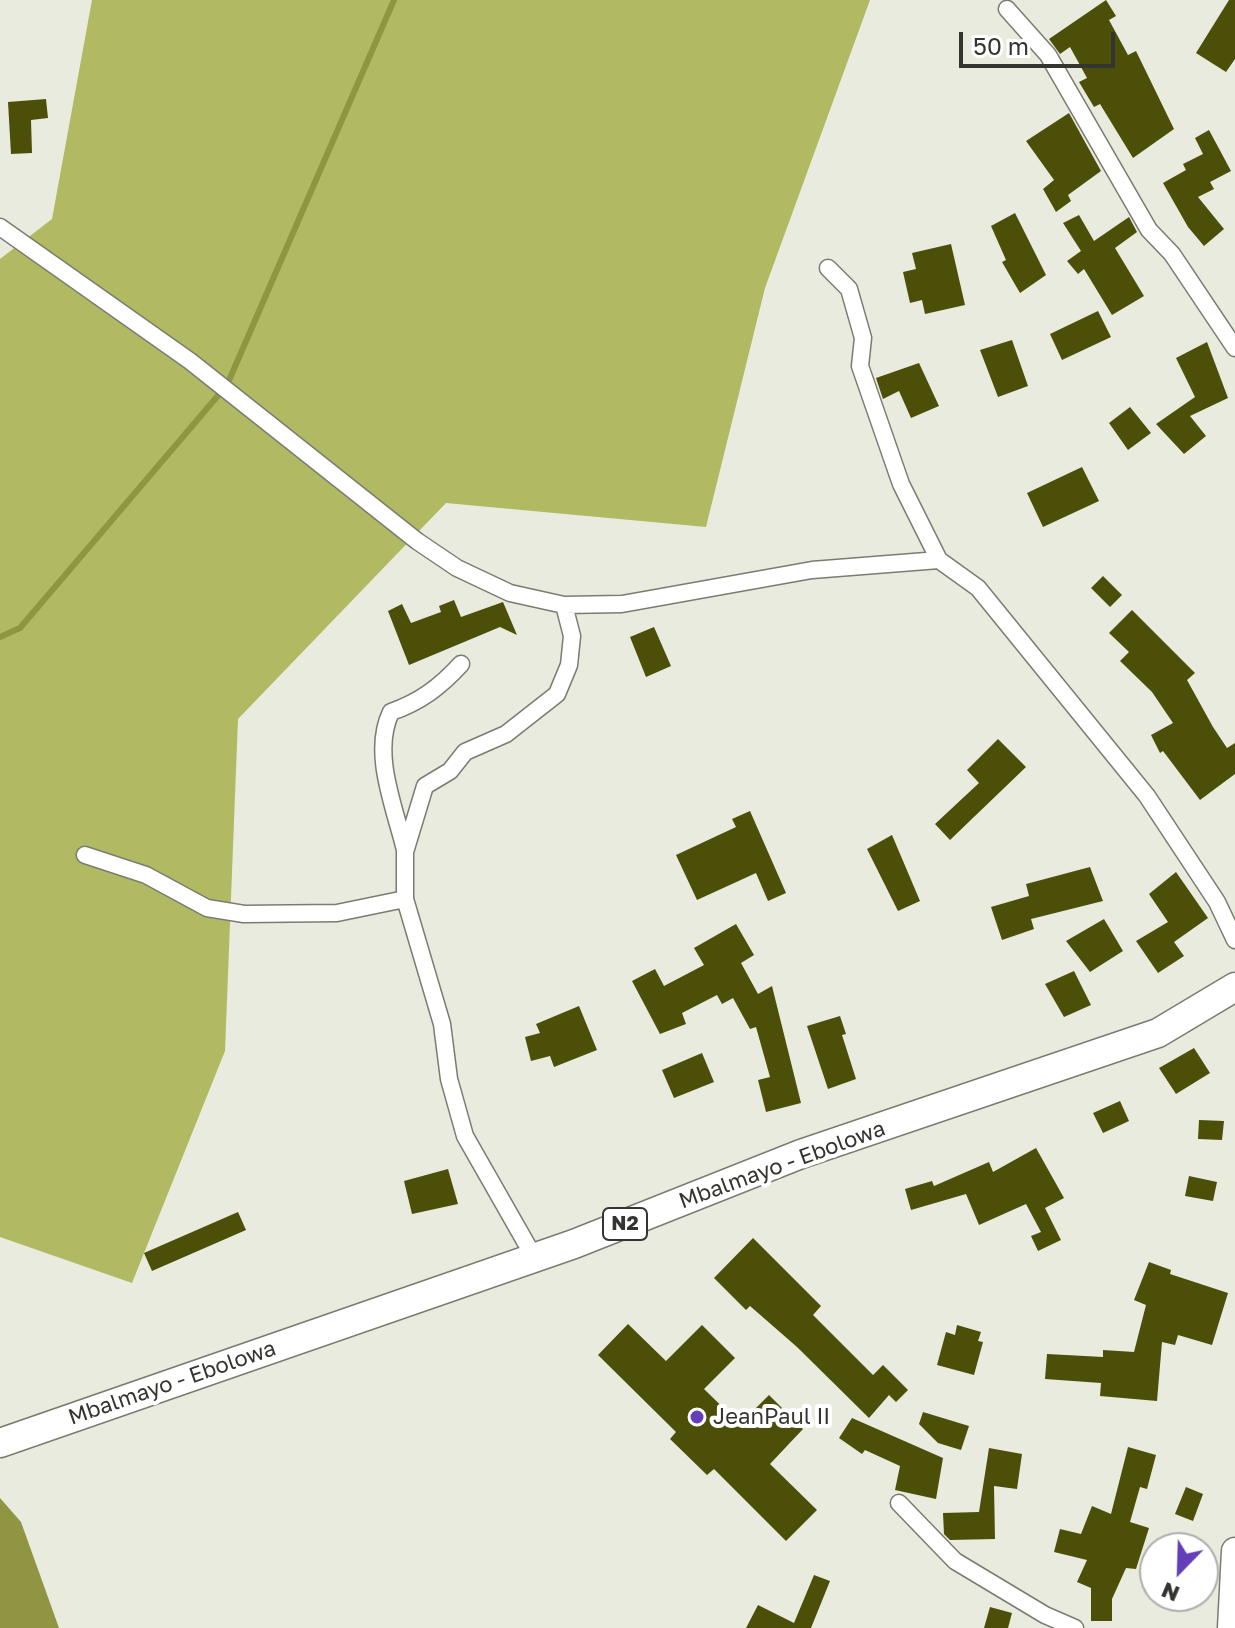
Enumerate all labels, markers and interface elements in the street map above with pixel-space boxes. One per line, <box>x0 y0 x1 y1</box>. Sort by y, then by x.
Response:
scale bar <box>963 16 1119 66</box>
text: 50 m <box>973 31 1029 60</box>
street label: Mbalmayo - Ebolowa <box>675 1115 889 1215</box>
road number: N2 <box>603 1208 647 1240</box>
street label: Mbalmayo - Ebolowa <box>65 1335 279 1431</box>
place label: JeanPaul II <box>713 1404 830 1430</box>
marker: JeanPaul II <box>688 1408 706 1426</box>
north arrow <box>1139 1532 1219 1612</box>
text: N <box>1157 1577 1183 1608</box>

